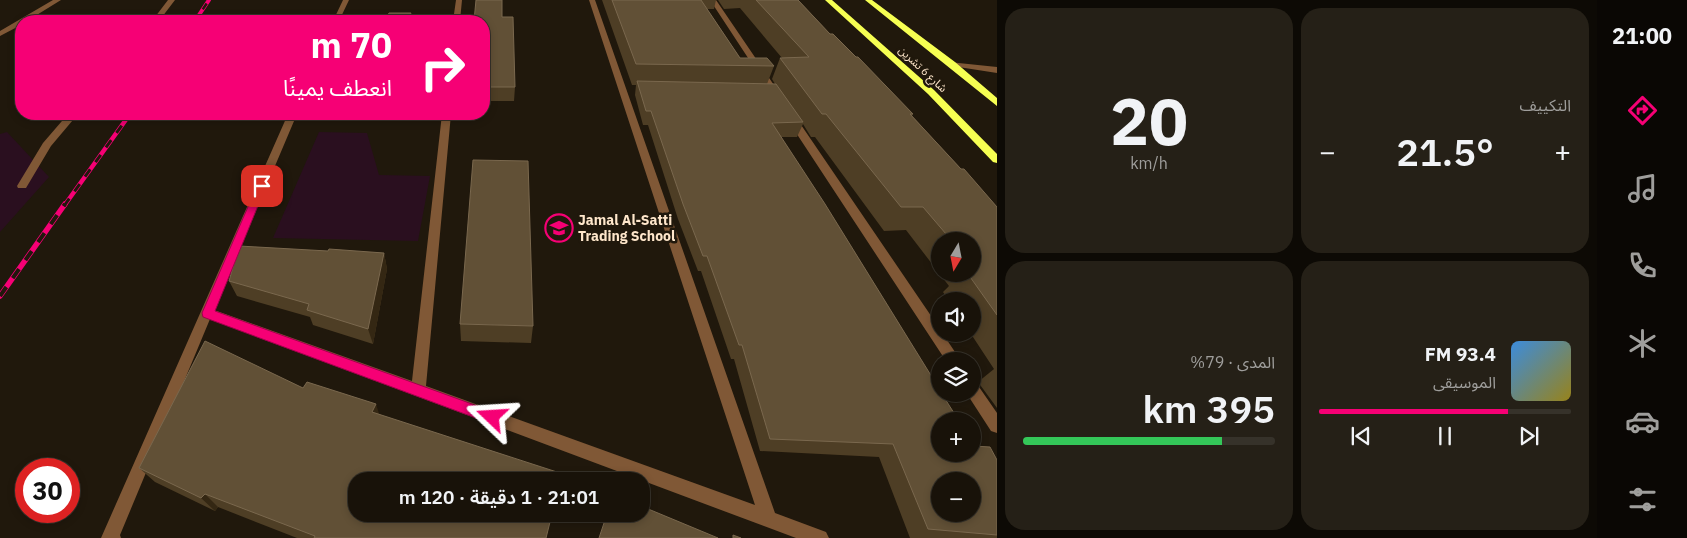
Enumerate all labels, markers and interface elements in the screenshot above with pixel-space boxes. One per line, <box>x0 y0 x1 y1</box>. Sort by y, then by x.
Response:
text: 21:00 <box>1612 21 1672 50</box>
text: 70 m <box>310 22 392 68</box>
icon: right <box>410 35 475 100</box>
street label: شارع 6 تشرين <box>895 43 950 96</box>
text: انعطف يمينًا <box>283 73 392 102</box>
text: 20 <box>1110 78 1188 163</box>
icon: directions <box>1625 93 1660 128</box>
text: التكييف <box>1519 95 1571 115</box>
text: 21.5° <box>1396 127 1494 176</box>
text: − <box>1319 133 1336 170</box>
text: + <box>1554 133 1571 170</box>
text: km/h <box>1130 153 1168 173</box>
pin <box>241 165 283 207</box>
icon: music <box>1625 171 1660 206</box>
icon: arrive <box>248 172 276 200</box>
place label: Jamal Al-Satti Trading School <box>578 211 675 245</box>
school or university icon: Jamal Al-Satti Trading School <box>544 213 574 243</box>
north arrow <box>931 232 981 282</box>
map controls <box>931 232 981 522</box>
icon: phone <box>1625 248 1660 283</box>
button: sound <box>931 292 981 342</box>
icon: climate <box>1625 326 1660 361</box>
text: 93.4 FM <box>1425 342 1496 366</box>
button: layers <box>931 352 981 402</box>
text: المدى · 79% <box>1190 352 1275 372</box>
text: الموسيقى <box>1433 372 1496 392</box>
text: 395 km <box>1143 384 1275 433</box>
position arrow <box>465 390 517 442</box>
icon: car <box>1625 404 1660 439</box>
button: + <box>931 412 981 462</box>
icon: previous <box>1347 422 1375 450</box>
icon: pause <box>1431 422 1459 450</box>
icon: next <box>1515 422 1543 450</box>
speed limit sign: 30 <box>15 458 80 523</box>
button: − <box>931 472 981 522</box>
icon: filters <box>1625 482 1660 517</box>
text: 21:01 · 1 دقيقة · 120 m <box>399 485 599 509</box>

